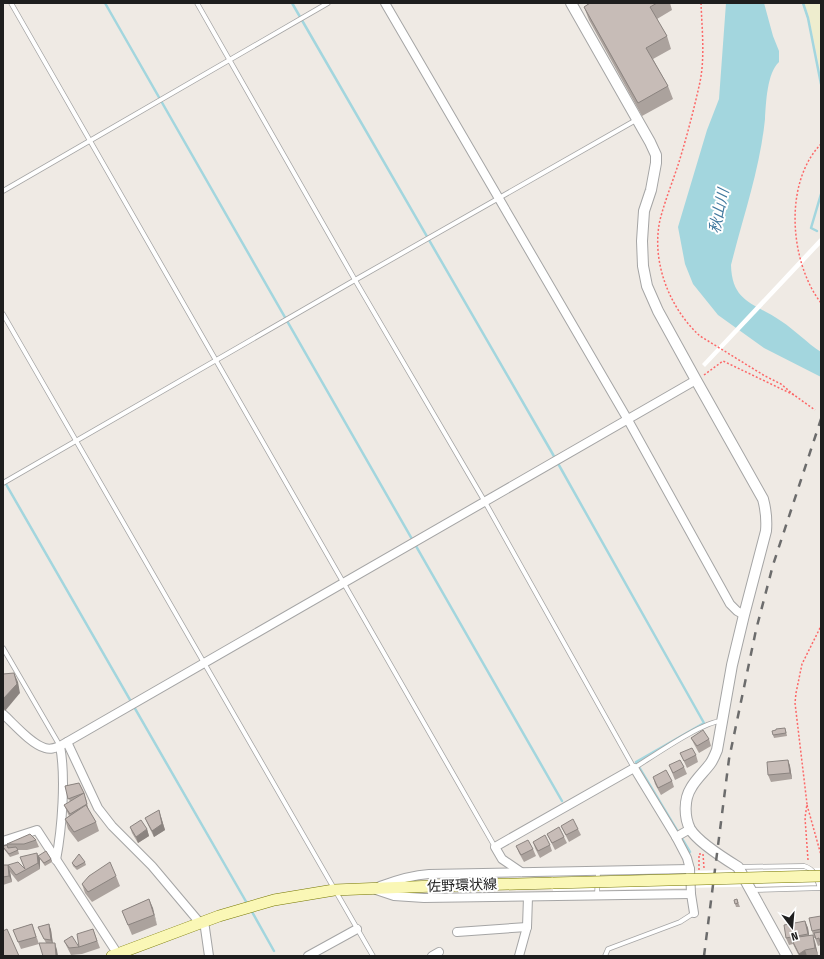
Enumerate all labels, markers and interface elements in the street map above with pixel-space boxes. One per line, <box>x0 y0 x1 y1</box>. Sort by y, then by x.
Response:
water label: 秋山川 <box>706 185 733 235</box>
street label: 佐野環状線 <box>427 876 497 895</box>
north arrow <box>772 907 812 947</box>
text: N <box>790 929 800 943</box>

